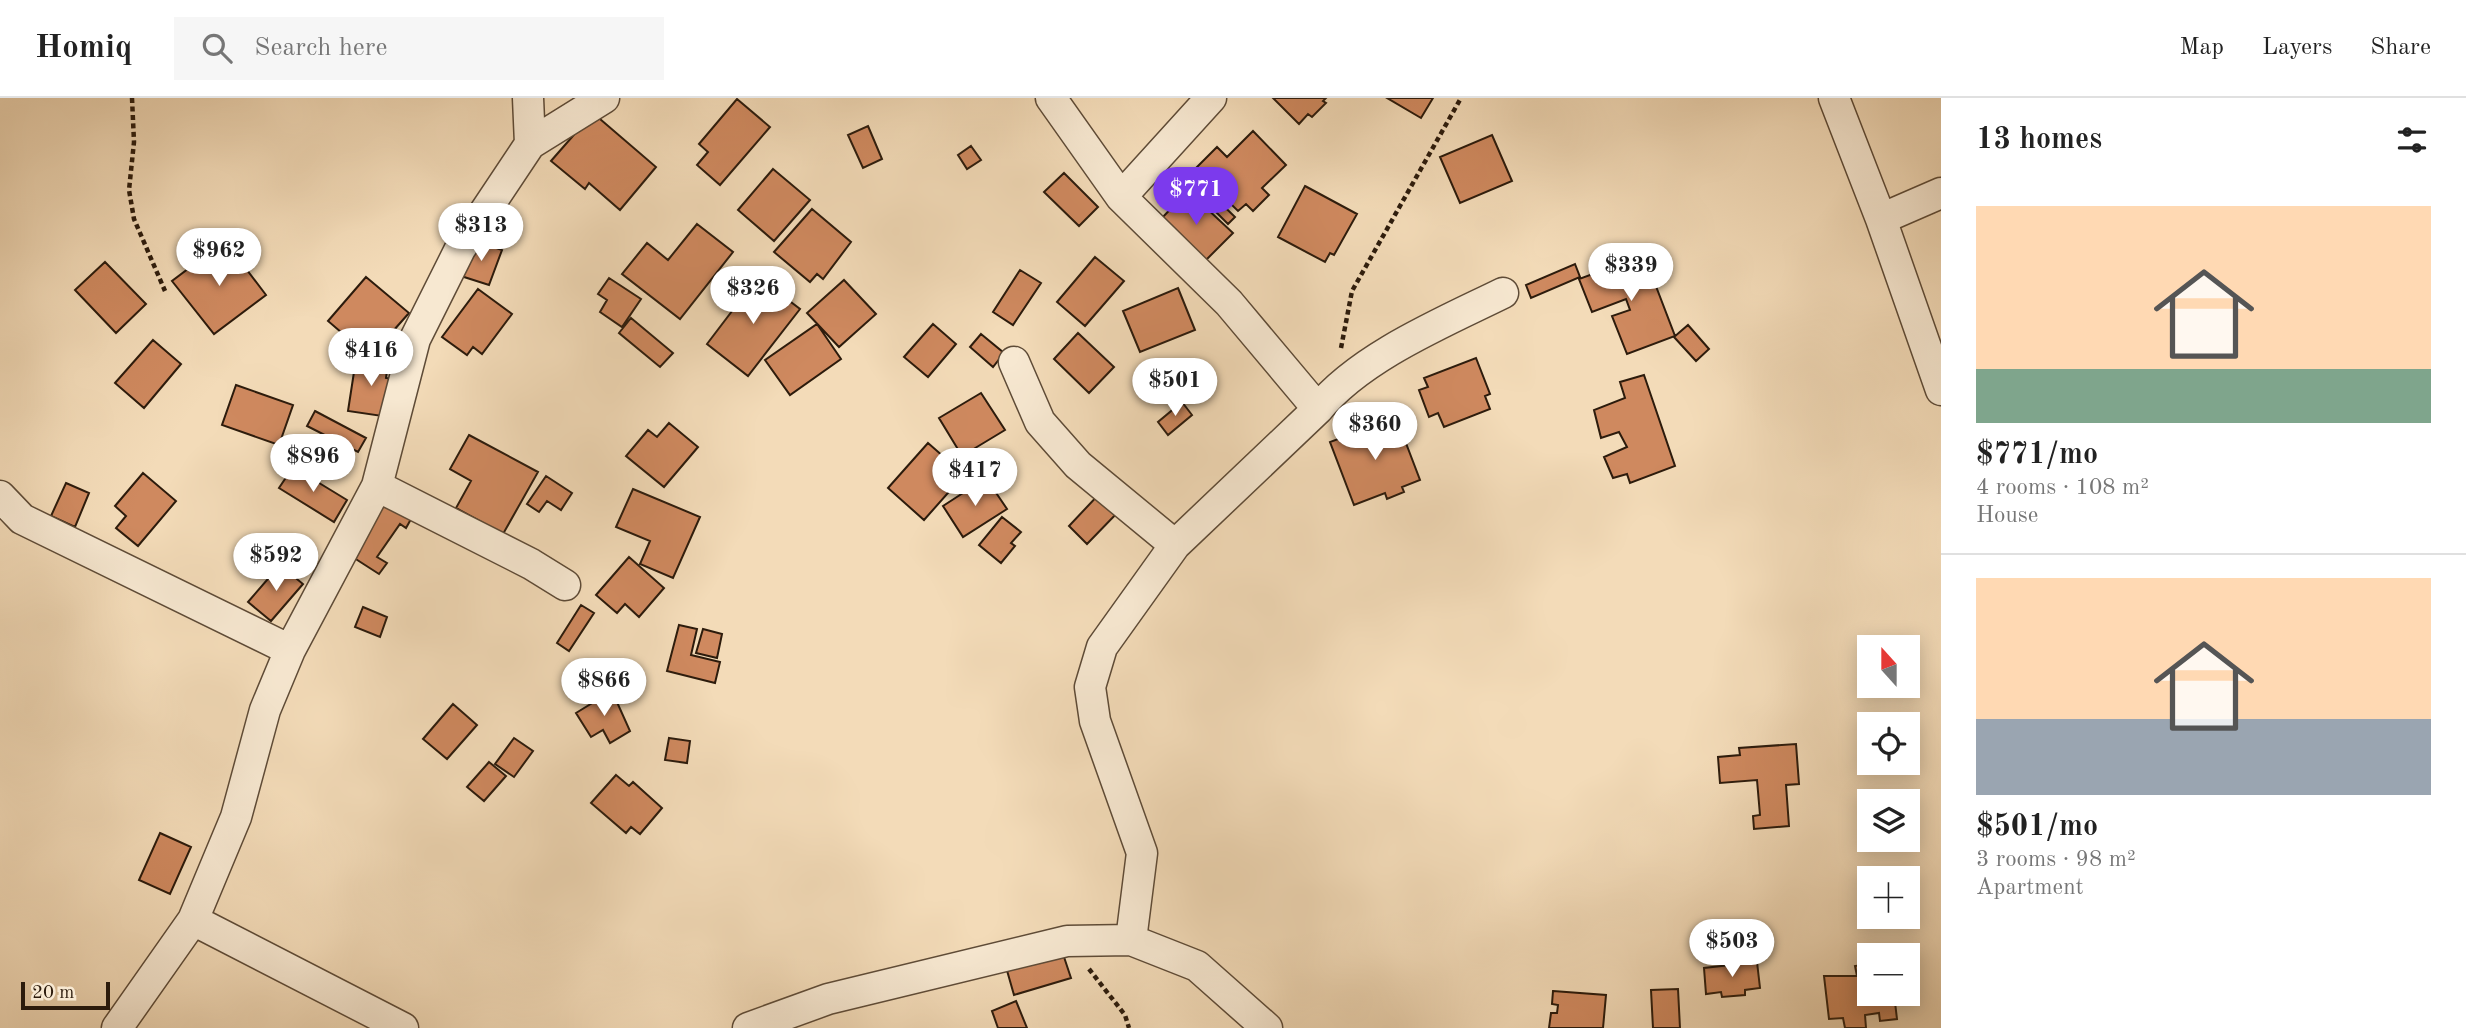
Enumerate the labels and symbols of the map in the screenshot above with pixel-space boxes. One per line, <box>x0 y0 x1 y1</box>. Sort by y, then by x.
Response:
pin: $771 <box>1155 167 1237 227</box>
pin: $313 <box>440 204 522 263</box>
pin: $962 <box>178 228 260 288</box>
pin: $339 <box>1590 244 1672 303</box>
pin: $326 <box>712 266 794 326</box>
pin: $416 <box>330 328 412 388</box>
pin: $501 <box>1134 358 1216 418</box>
pin: $360 <box>1334 402 1416 462</box>
pin: $896 <box>272 434 354 494</box>
pin: $417 <box>934 448 1016 508</box>
pin: $592 <box>235 533 317 593</box>
north arrow <box>1857 635 1920 698</box>
pin: $866 <box>563 658 645 718</box>
pin: $503 <box>1691 920 1773 979</box>
scale bar <box>21 979 110 1011</box>

